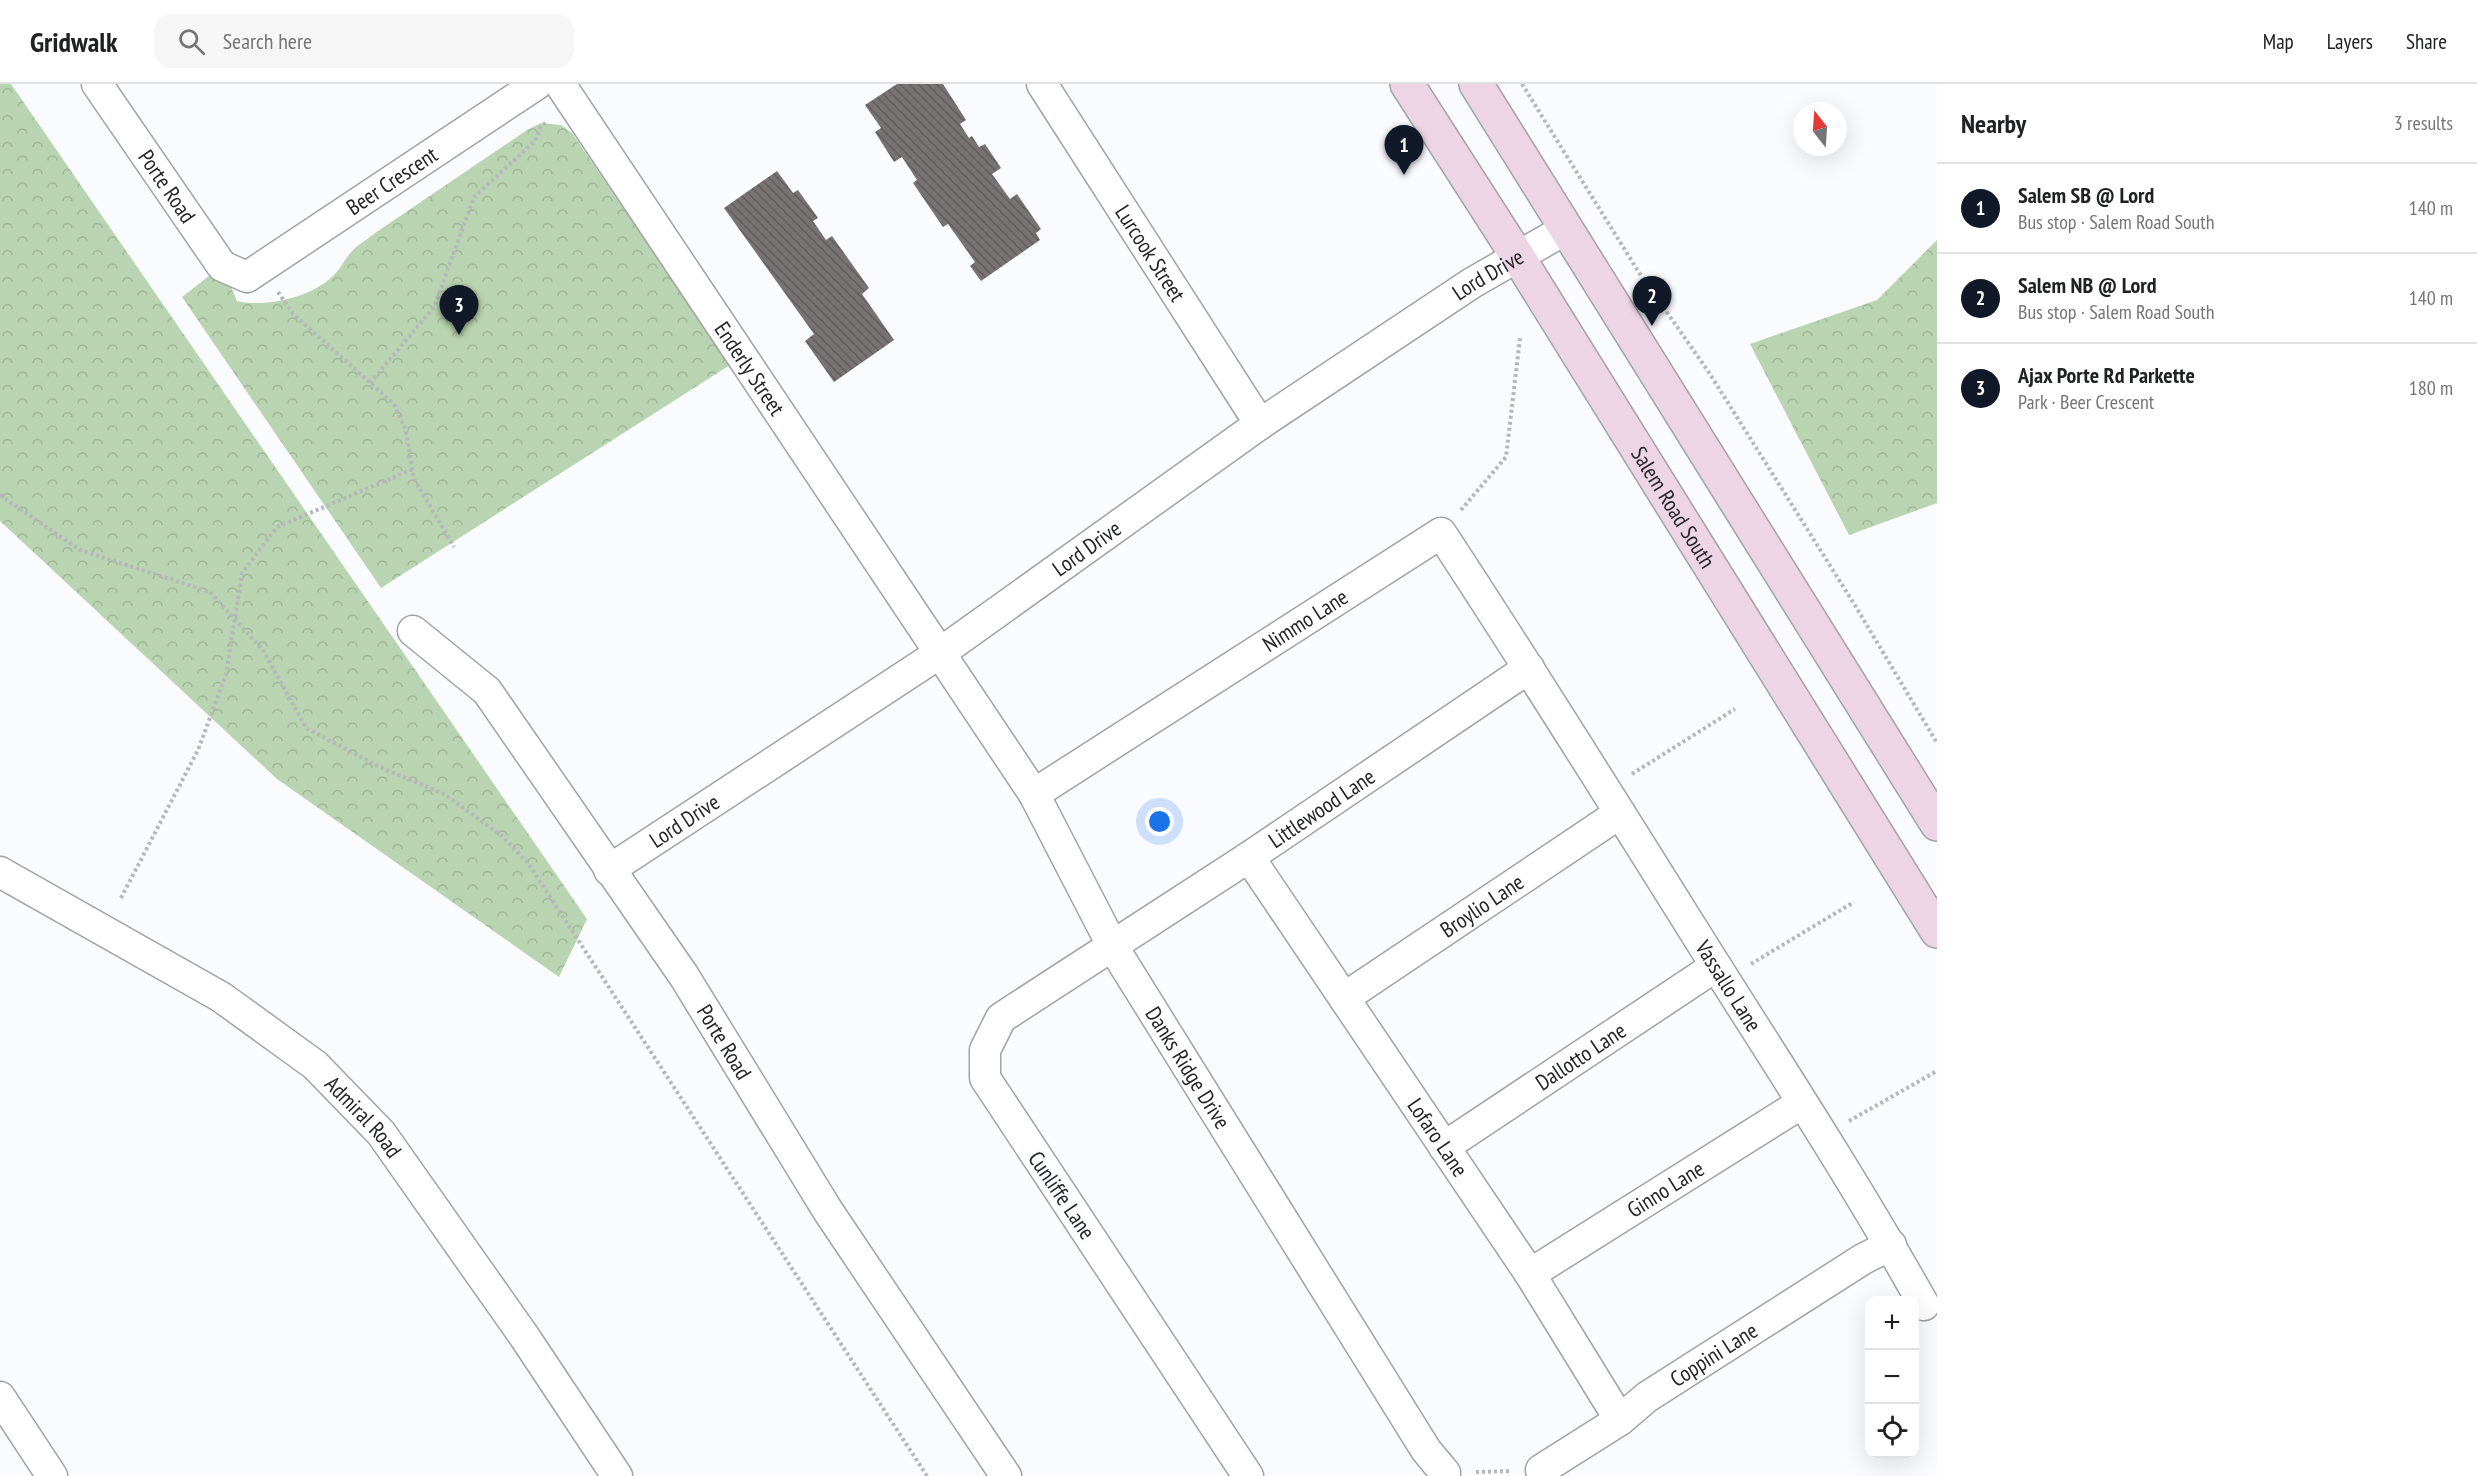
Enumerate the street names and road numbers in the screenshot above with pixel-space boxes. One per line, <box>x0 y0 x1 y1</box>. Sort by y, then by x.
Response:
street label: Beer Crescent <box>341 140 443 221</box>
street label: Porte Road <box>132 144 202 228</box>
street label: Lurcook Street <box>1109 200 1192 307</box>
street label: Lord Drive <box>1447 242 1528 306</box>
street label: Enderly Street <box>709 316 791 421</box>
street label: Salem Road South <box>1625 441 1722 573</box>
street label: Lord Drive <box>1047 514 1126 582</box>
street label: Nimmo Lane <box>1257 583 1353 658</box>
street label: Littlewood Lane <box>1263 762 1380 854</box>
street label: Lord Drive <box>644 788 725 854</box>
street label: Broylio Lane <box>1435 868 1529 944</box>
street label: Vassallo Lane <box>1689 934 1768 1037</box>
street label: Porte Road <box>691 999 758 1084</box>
street label: Danks Ridge Drive <box>1140 1001 1237 1134</box>
street label: Dallotto Lane <box>1530 1016 1631 1096</box>
street label: Admiral Road <box>319 1070 408 1163</box>
street label: Lofaro Lane <box>1402 1093 1474 1182</box>
street label: Cunliffe Lane <box>1022 1146 1102 1244</box>
street label: Ginno Lane <box>1622 1154 1709 1223</box>
street label: Coppini Lane <box>1665 1316 1763 1393</box>

